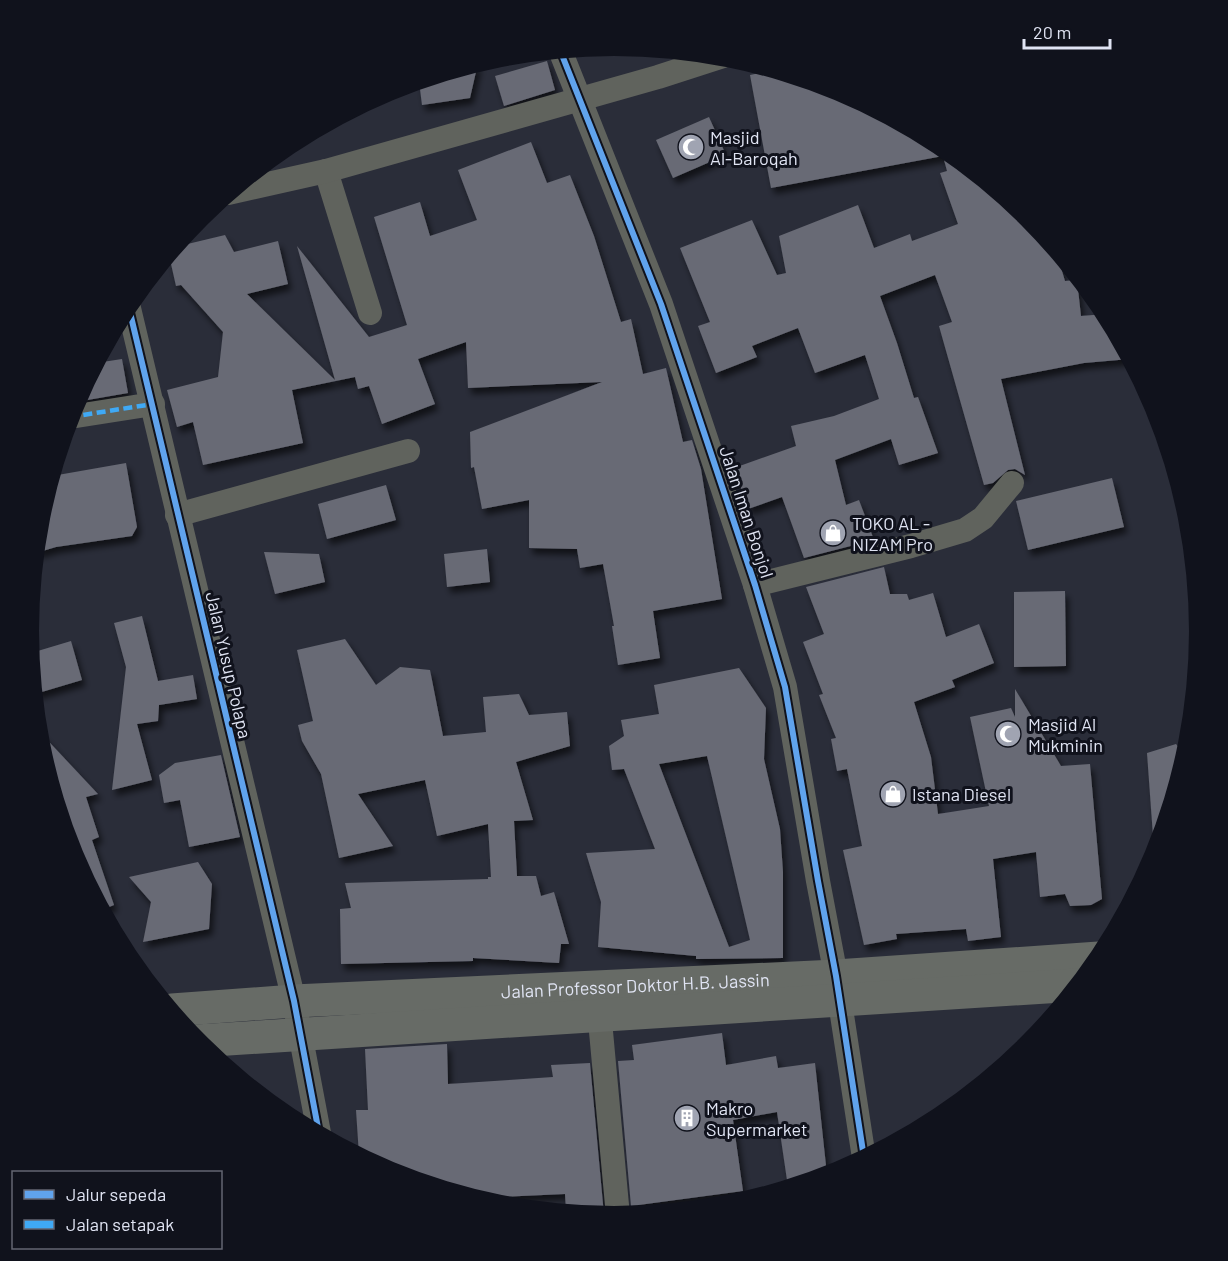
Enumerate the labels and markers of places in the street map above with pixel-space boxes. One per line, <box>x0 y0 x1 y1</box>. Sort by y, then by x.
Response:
place label: Masjid Al-Baroqah <box>710 126 798 169</box>
mosque icon: Masjid Al-Baroqah <box>676 132 706 162</box>
place label: TOKO AL - NIZAM Pro <box>852 512 933 555</box>
shop icon: TOKO AL - NIZAM Pro <box>818 518 848 548</box>
place label: Masjid Al Mukminin <box>1028 713 1103 756</box>
mosque icon: Masjid Al Mukminin <box>993 719 1023 749</box>
shop icon: Istana Diesel <box>878 779 908 809</box>
place label: Istana Diesel <box>912 783 1011 805</box>
place label: Makro Supermarket <box>706 1097 807 1140</box>
building icon: Makro Supermarket <box>672 1103 702 1133</box>

